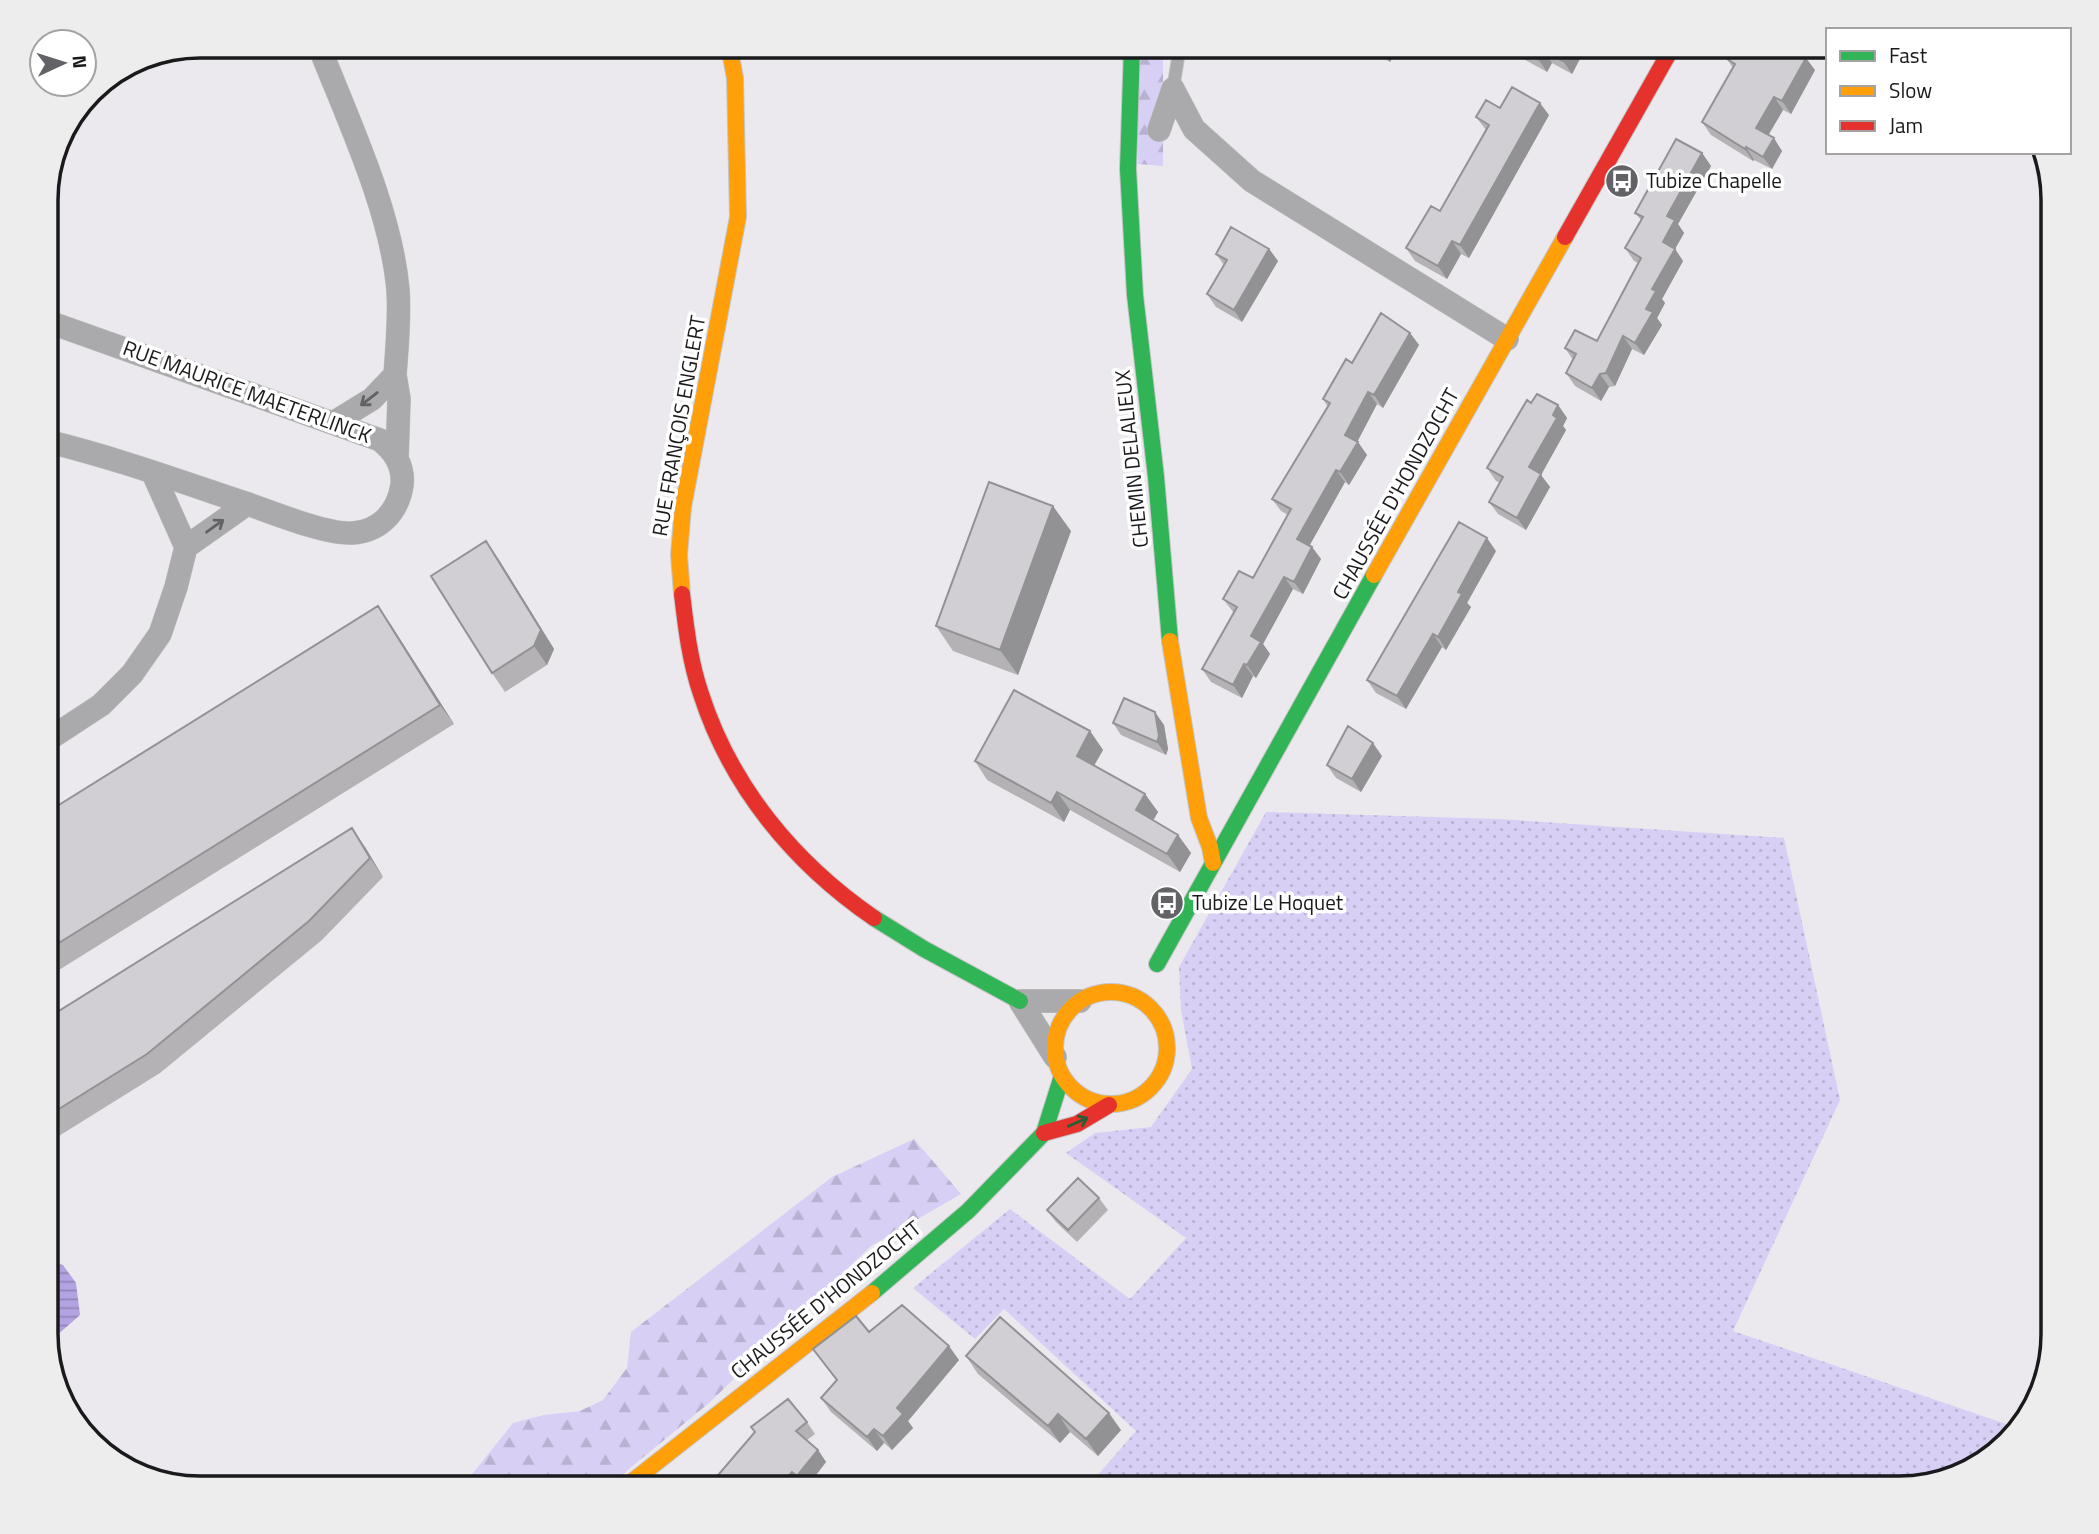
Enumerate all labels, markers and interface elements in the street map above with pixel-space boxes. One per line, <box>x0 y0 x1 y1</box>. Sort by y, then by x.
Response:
north arrow <box>28 28 98 98</box>
legend <box>1826 28 2071 154</box>
text: Fast <box>1889 39 1928 71</box>
text: N <box>66 54 95 69</box>
text: Slow <box>1889 74 1932 106</box>
text: Jam <box>1889 109 1923 141</box>
bus stop icon: Tubize Chapelle <box>1603 162 1641 200</box>
place label: Tubize Chapelle <box>1646 164 1782 196</box>
street label: RUE FRANÇOIS ENGLERT <box>643 313 713 539</box>
street label: RUE MAURICE MAETERLINCK <box>119 331 376 451</box>
street label: CHEMIN DELALIEUX <box>1106 368 1156 550</box>
street label: CHAUSSÉE D'HONDZOCHT <box>1324 382 1467 605</box>
one-way arrow <box>360 391 379 406</box>
one-way arrow <box>205 519 224 533</box>
bus stop icon: Tubize Le Hoquet <box>1148 884 1186 922</box>
place label: Tubize Le Hoquet <box>1192 886 1344 918</box>
one-way arrow <box>1067 1115 1088 1128</box>
street label: CHAUSSÉE D'HONDZOCHT <box>723 1212 928 1386</box>

